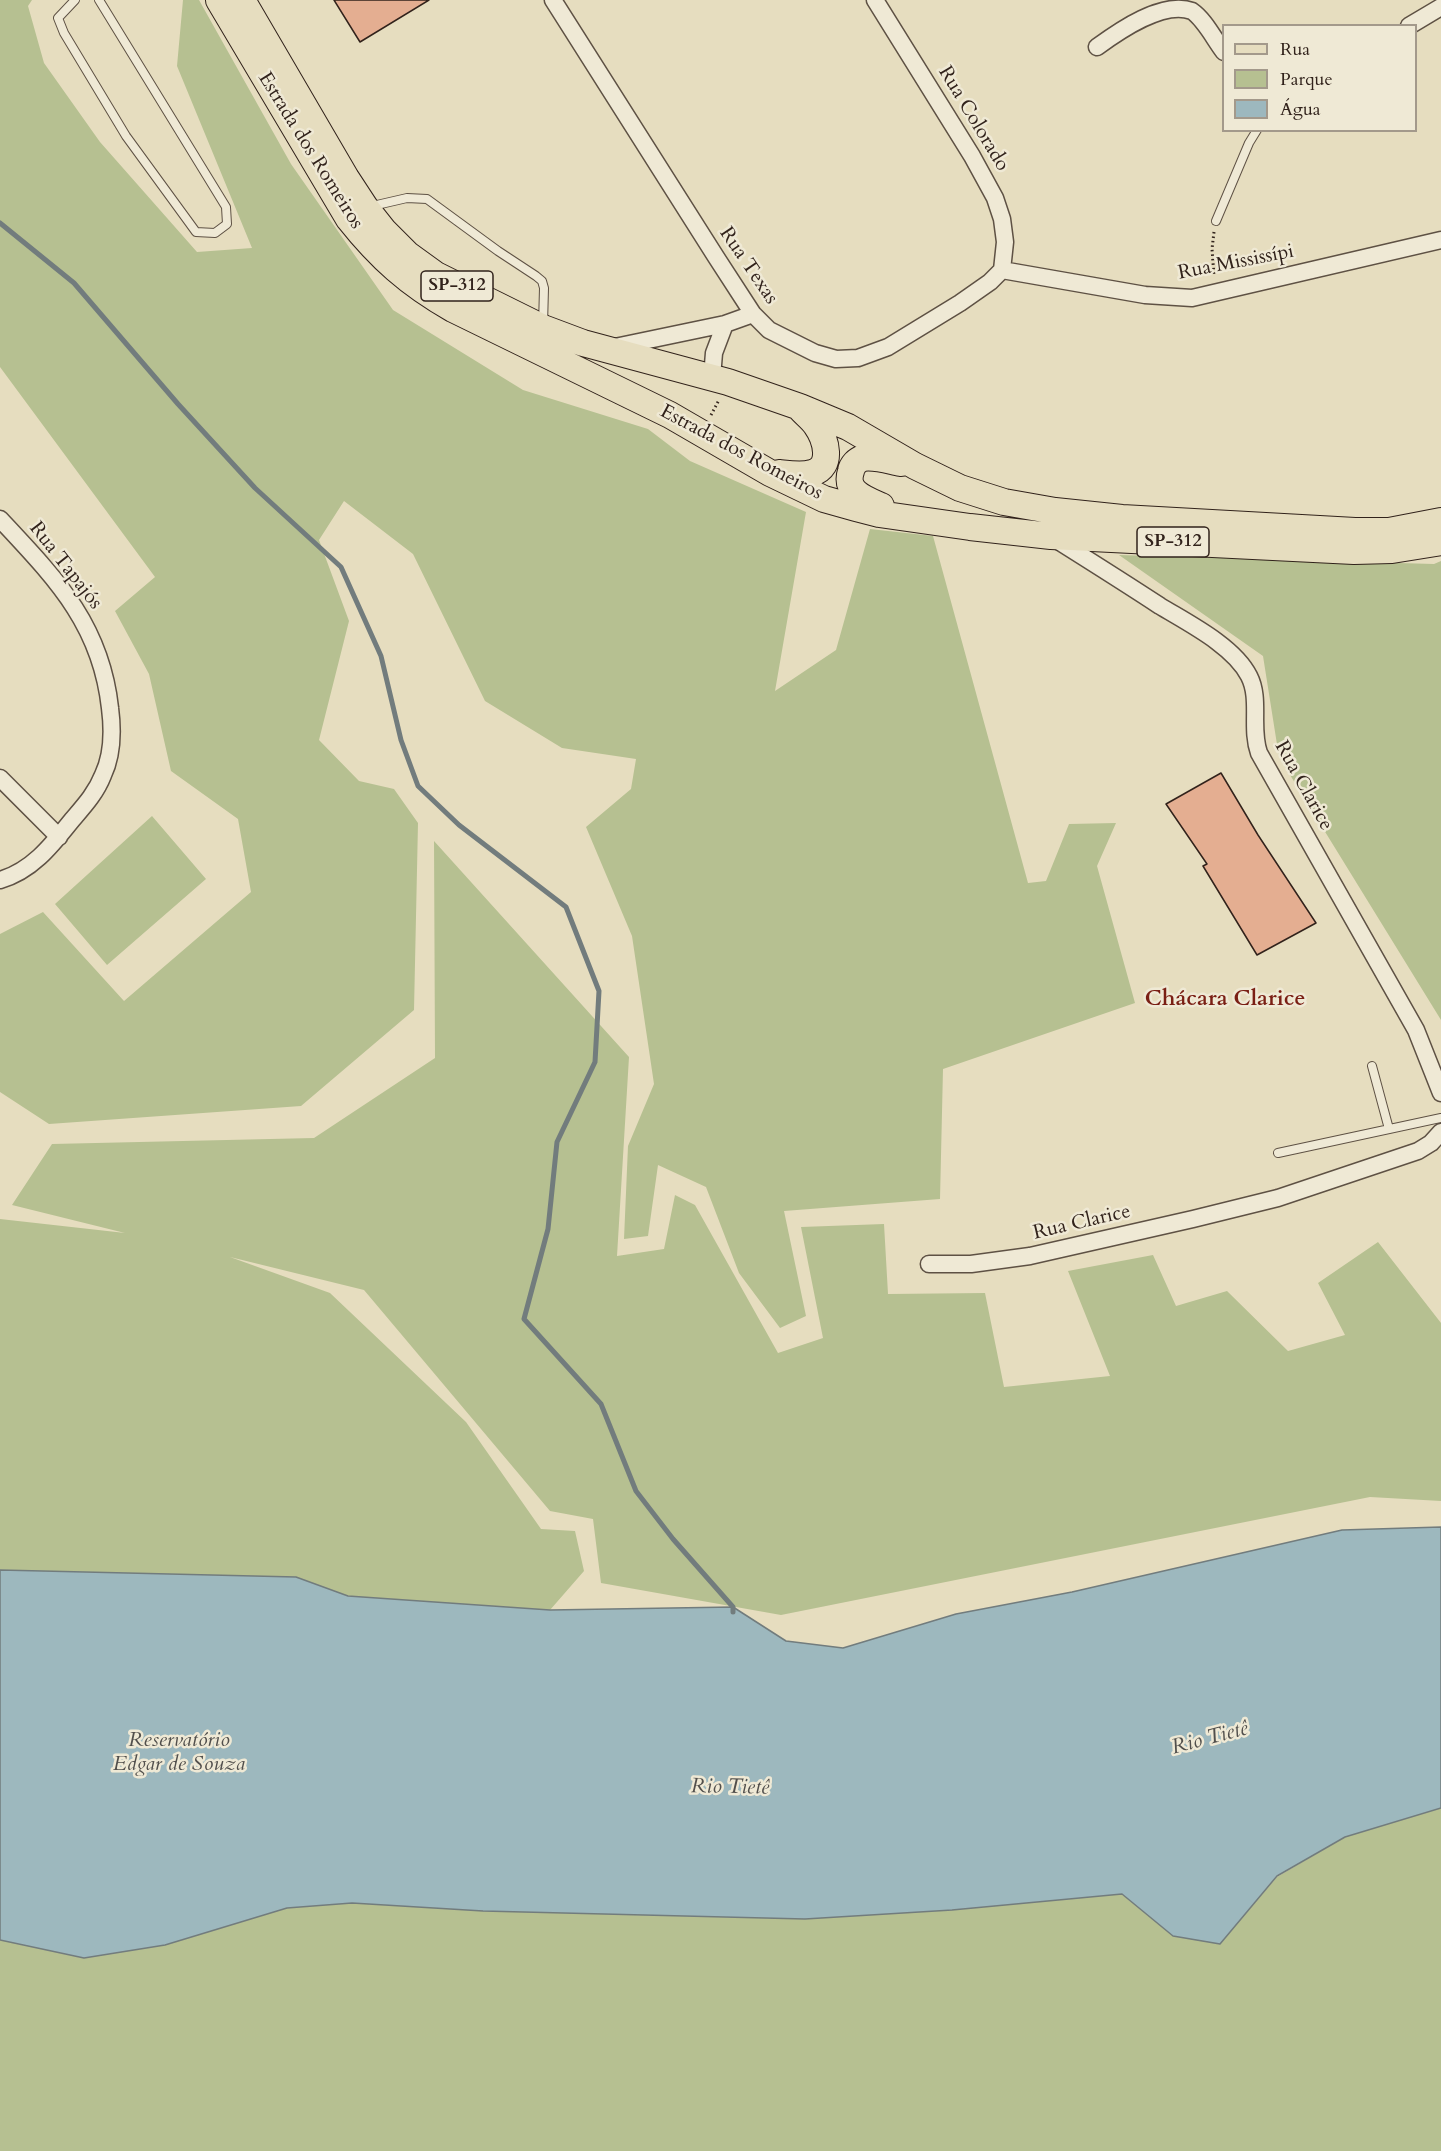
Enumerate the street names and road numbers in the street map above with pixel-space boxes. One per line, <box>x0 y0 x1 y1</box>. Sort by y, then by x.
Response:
street label: Rua Colorado <box>932 62 1014 176</box>
street label: Estrada dos Romeiros <box>252 68 368 234</box>
street label: Rua Texas <box>713 223 783 309</box>
street label: Rua Mississípi <box>1176 240 1296 286</box>
road number: SP-312 <box>421 271 493 301</box>
street label: Estrada dos Romeiros <box>656 400 826 506</box>
street label: Rua Tapajós <box>23 517 107 615</box>
road number: SP-312 <box>1137 527 1209 557</box>
street label: Rua Clarice <box>1269 737 1337 835</box>
street label: Rua Clarice <box>1031 1200 1133 1246</box>

